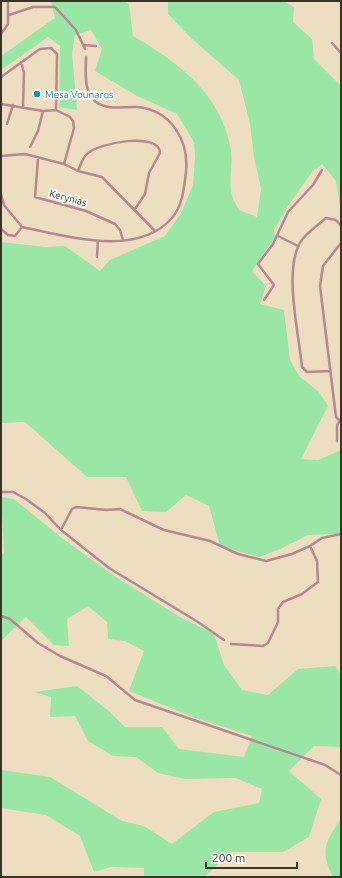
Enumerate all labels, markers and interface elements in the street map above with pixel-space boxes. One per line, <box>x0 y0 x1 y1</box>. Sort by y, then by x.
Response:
marker: Mesa Vounaros <box>32 89 42 99</box>
place label: Mesa Vounaros <box>45 89 113 100</box>
street label: Kerynias <box>48 188 88 208</box>
scale bar <box>206 844 297 870</box>
text: 200 m <box>212 851 245 864</box>

